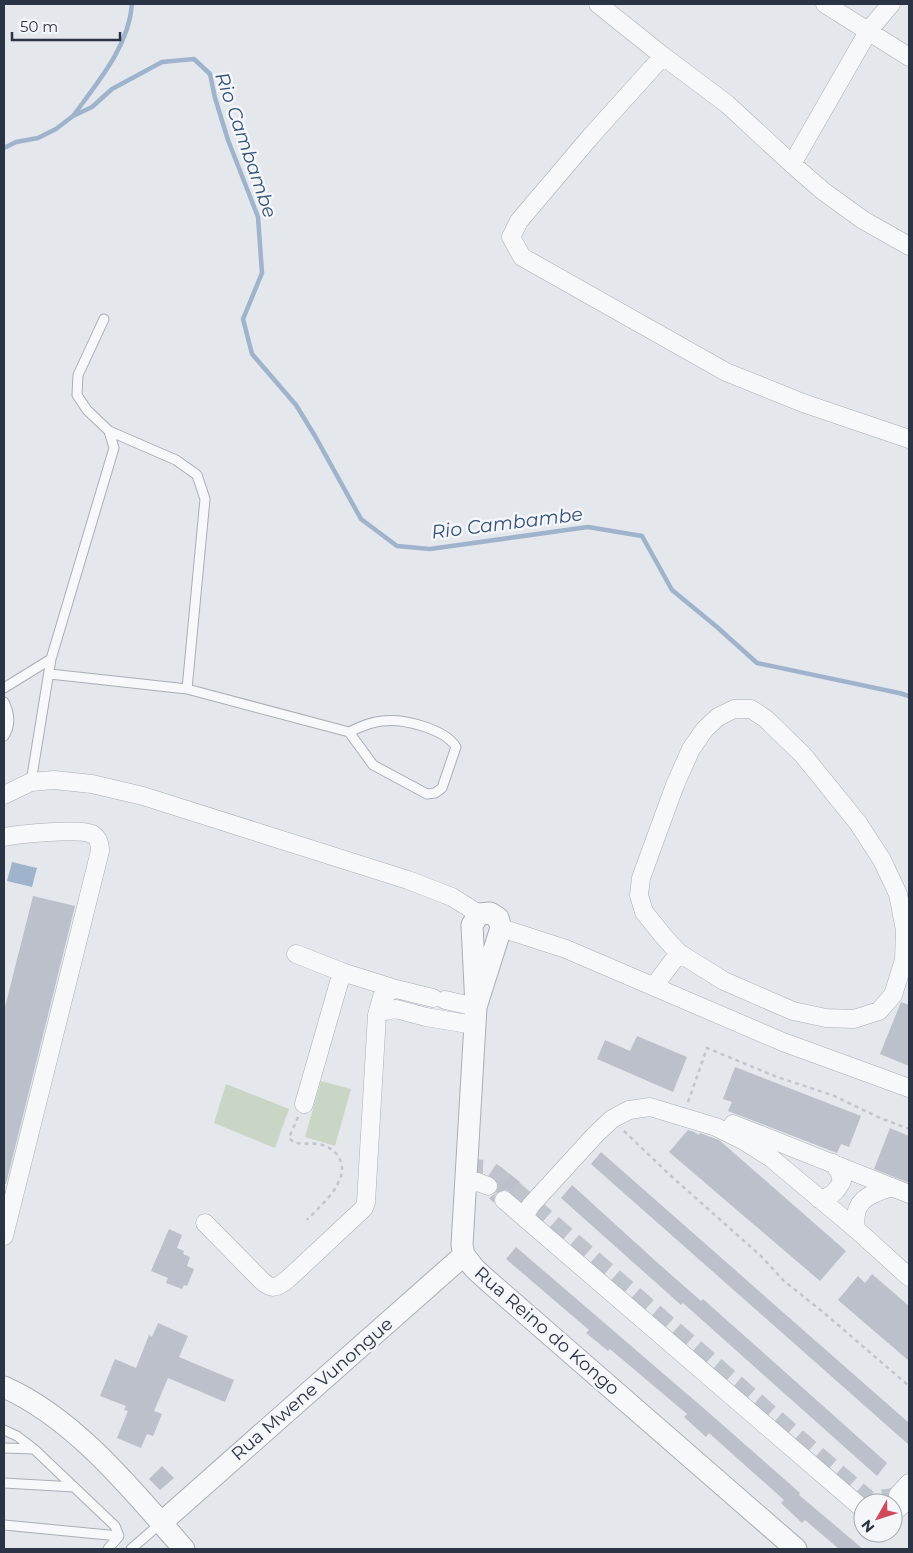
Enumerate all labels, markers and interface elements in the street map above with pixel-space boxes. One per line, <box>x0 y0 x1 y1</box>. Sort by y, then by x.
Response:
scale bar <box>12 10 120 42</box>
text: 50 m <box>20 17 58 36</box>
water label: Rio Cambambe <box>210 69 282 221</box>
water label: Rio Cambambe <box>430 502 584 544</box>
street label: Rua Reino do Kongo <box>470 1262 624 1400</box>
street label: Rua Mwene Vunongue <box>227 1313 397 1465</box>
north arrow <box>853 1493 903 1543</box>
text: N <box>857 1516 878 1536</box>

